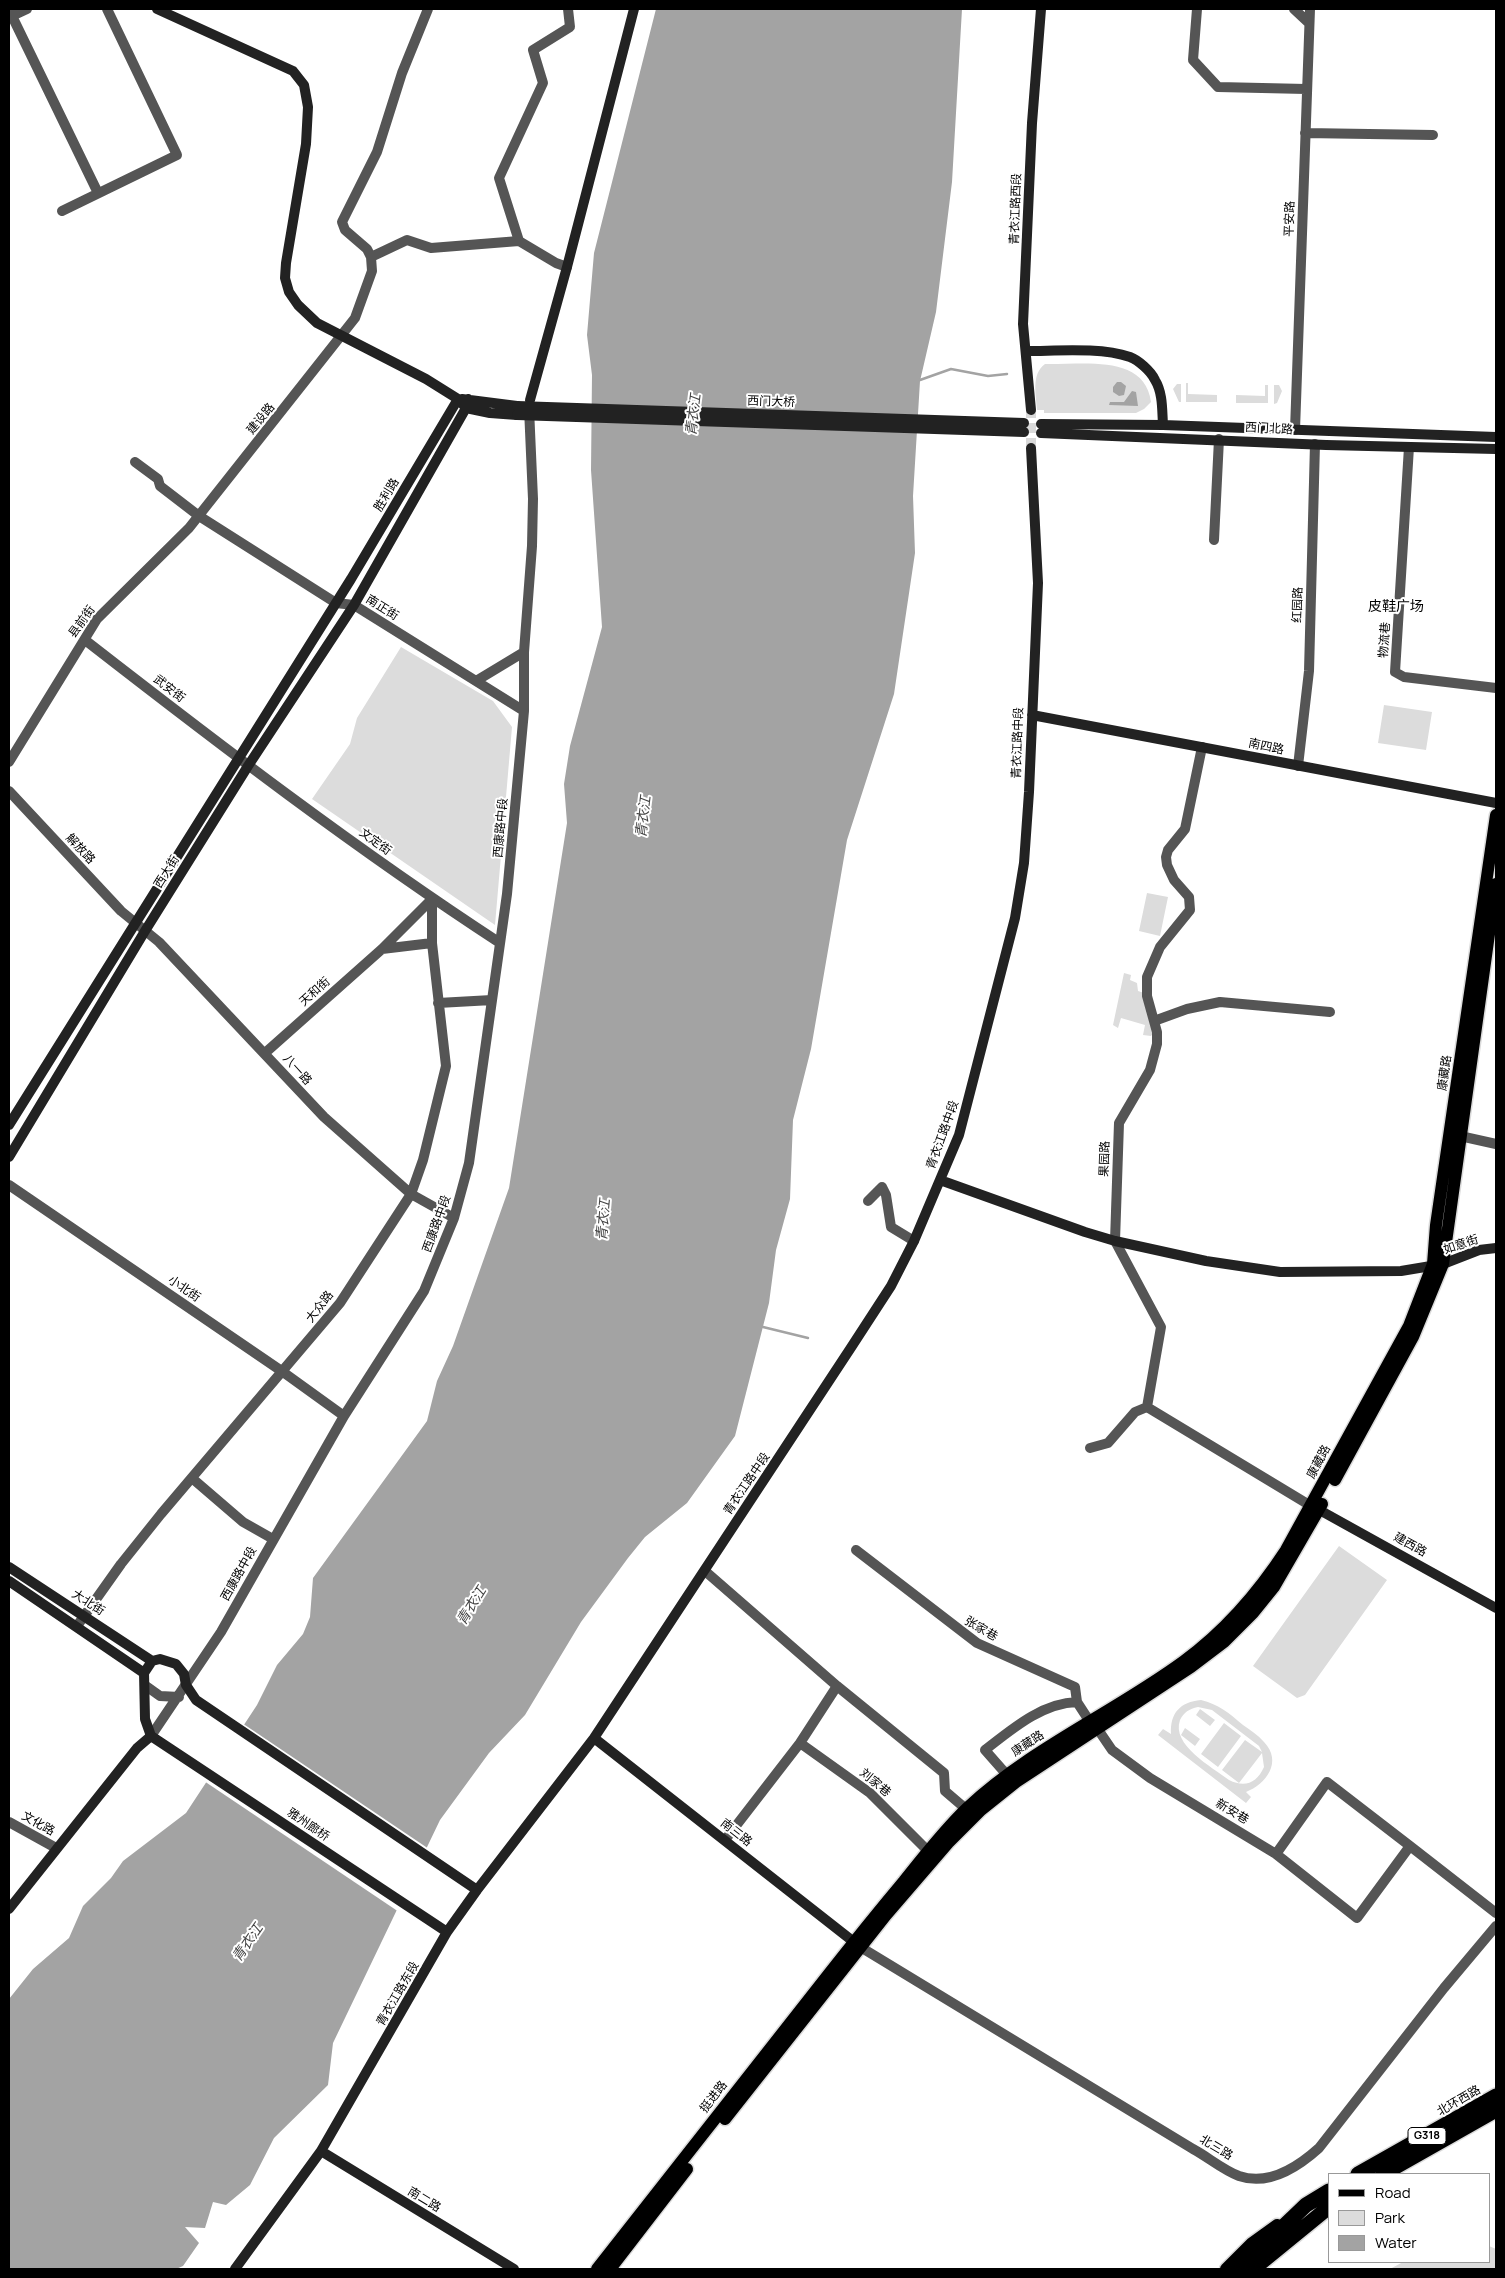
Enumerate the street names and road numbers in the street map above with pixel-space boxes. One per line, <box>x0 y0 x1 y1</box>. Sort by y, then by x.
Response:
street label: 青衣江路西段 <box>1008 173 1024 245</box>
street label: 平安路 <box>1282 201 1298 237</box>
street label: 西门大桥 <box>747 394 795 410</box>
street label: 建设路 <box>244 400 278 438</box>
street label: 西门北路 <box>1245 421 1293 437</box>
street label: 胜利路 <box>372 476 402 514</box>
street label: 红园路 <box>1290 587 1306 623</box>
street label: 南正街 <box>363 592 401 624</box>
street label: 县前街 <box>66 603 98 641</box>
street label: 物流巷 <box>1377 622 1393 658</box>
street label: 武安街 <box>150 672 188 706</box>
street label: 青衣江路中段 <box>1010 707 1026 779</box>
street label: 南四路 <box>1247 736 1285 758</box>
street label: 西康路中段 <box>491 797 511 859</box>
street label: 文定街 <box>356 826 394 858</box>
street label: 解放路 <box>62 831 98 867</box>
street label: 西大街 <box>151 853 183 891</box>
street label: 天和街 <box>297 975 333 1009</box>
street label: 八一路 <box>280 1052 314 1088</box>
street label: 康藏路 <box>1435 1054 1455 1092</box>
street label: 青衣江路中段 <box>924 1099 962 1171</box>
street label: 果园路 <box>1097 1141 1113 1177</box>
street label: 西康路中段 <box>420 1193 454 1255</box>
street label: 如意街 <box>1442 1233 1480 1257</box>
street label: 小北街 <box>165 1273 203 1305</box>
street label: 大众路 <box>303 1288 337 1326</box>
street label: 康藏路 <box>1304 1443 1334 1481</box>
street label: 青衣江路中段 <box>721 1450 773 1518</box>
street label: 建西路 <box>1391 1530 1429 1560</box>
street label: 西康路中段 <box>218 1544 260 1604</box>
street label: 大北街 <box>69 1587 107 1619</box>
street label: 张家巷 <box>962 1614 1000 1644</box>
street label: 康藏路 <box>1009 1728 1047 1760</box>
street label: 刘家巷 <box>857 1766 893 1800</box>
street label: 新安巷 <box>1213 1797 1251 1827</box>
street label: 雅州廊桥 <box>284 1806 332 1844</box>
street label: 文化路 <box>19 1809 57 1839</box>
street label: 南三路 <box>717 1816 755 1850</box>
street label: 青衣江路东段 <box>374 1959 422 2029</box>
street label: 挺进路 <box>697 2078 731 2116</box>
street label: 北环西路 <box>1435 2083 1483 2119</box>
road number: G318 <box>1408 2128 1446 2144</box>
street label: 北三路 <box>1197 2133 1235 2163</box>
street label: 南二路 <box>405 2185 443 2215</box>

